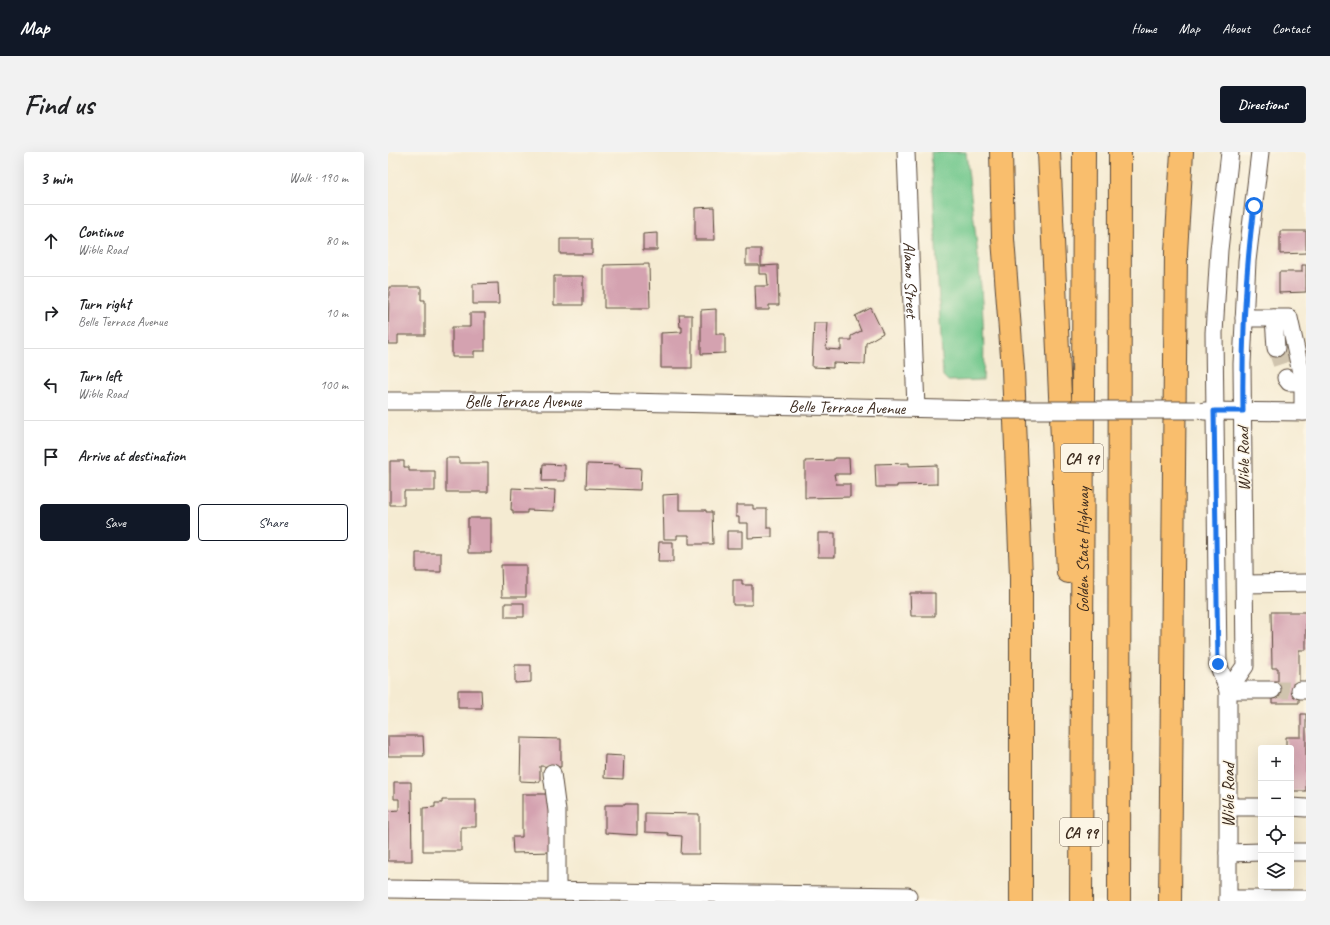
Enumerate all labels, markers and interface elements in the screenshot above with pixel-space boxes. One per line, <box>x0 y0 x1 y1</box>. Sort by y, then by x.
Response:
text: Map <box>20 16 50 40</box>
text: Home <box>1131 20 1157 37</box>
text: Map <box>1179 20 1200 37</box>
text: About <box>1222 20 1250 37</box>
text: Contact <box>1272 20 1310 37</box>
button: Directions <box>1220 86 1306 123</box>
text: Find us <box>24 87 94 122</box>
text: 3 min <box>40 168 73 189</box>
text: Walk · 190 m <box>289 170 348 186</box>
route start <box>1245 197 1263 215</box>
text: Continue <box>78 223 123 242</box>
icon: ahead <box>40 230 62 252</box>
text: 80 m <box>326 233 348 249</box>
street label: Alamo Street <box>899 241 923 321</box>
text: Wible Road <box>78 242 127 258</box>
text: Turn right <box>78 295 131 314</box>
icon: right <box>40 302 62 324</box>
text: 10 m <box>326 305 348 321</box>
text: Belle Terrace Avenue <box>78 314 167 330</box>
text: Turn left <box>78 367 121 386</box>
icon: left <box>40 374 62 396</box>
text: 100 m <box>320 377 348 393</box>
text: Wible Road <box>78 386 127 402</box>
street label: Belle Terrace Avenue <box>465 391 583 412</box>
street label: Belle Terrace Avenue <box>788 396 907 419</box>
street label: Wible Road <box>1232 424 1255 491</box>
road number: CA 99 <box>1061 444 1103 472</box>
icon: arrive <box>40 446 62 468</box>
text: Arrive at destination <box>78 447 185 466</box>
street label: Golden State Highway <box>1072 486 1094 613</box>
button: Save <box>40 504 190 541</box>
button: Share <box>198 504 348 541</box>
route end <box>1209 655 1227 673</box>
map controls <box>1258 745 1294 889</box>
button: + <box>1258 745 1294 781</box>
street label: Wible Road <box>1218 760 1239 827</box>
button: − <box>1258 781 1294 817</box>
button: locate <box>1258 817 1294 853</box>
road number: CA 99 <box>1060 818 1102 846</box>
button: layers <box>1258 853 1294 889</box>

